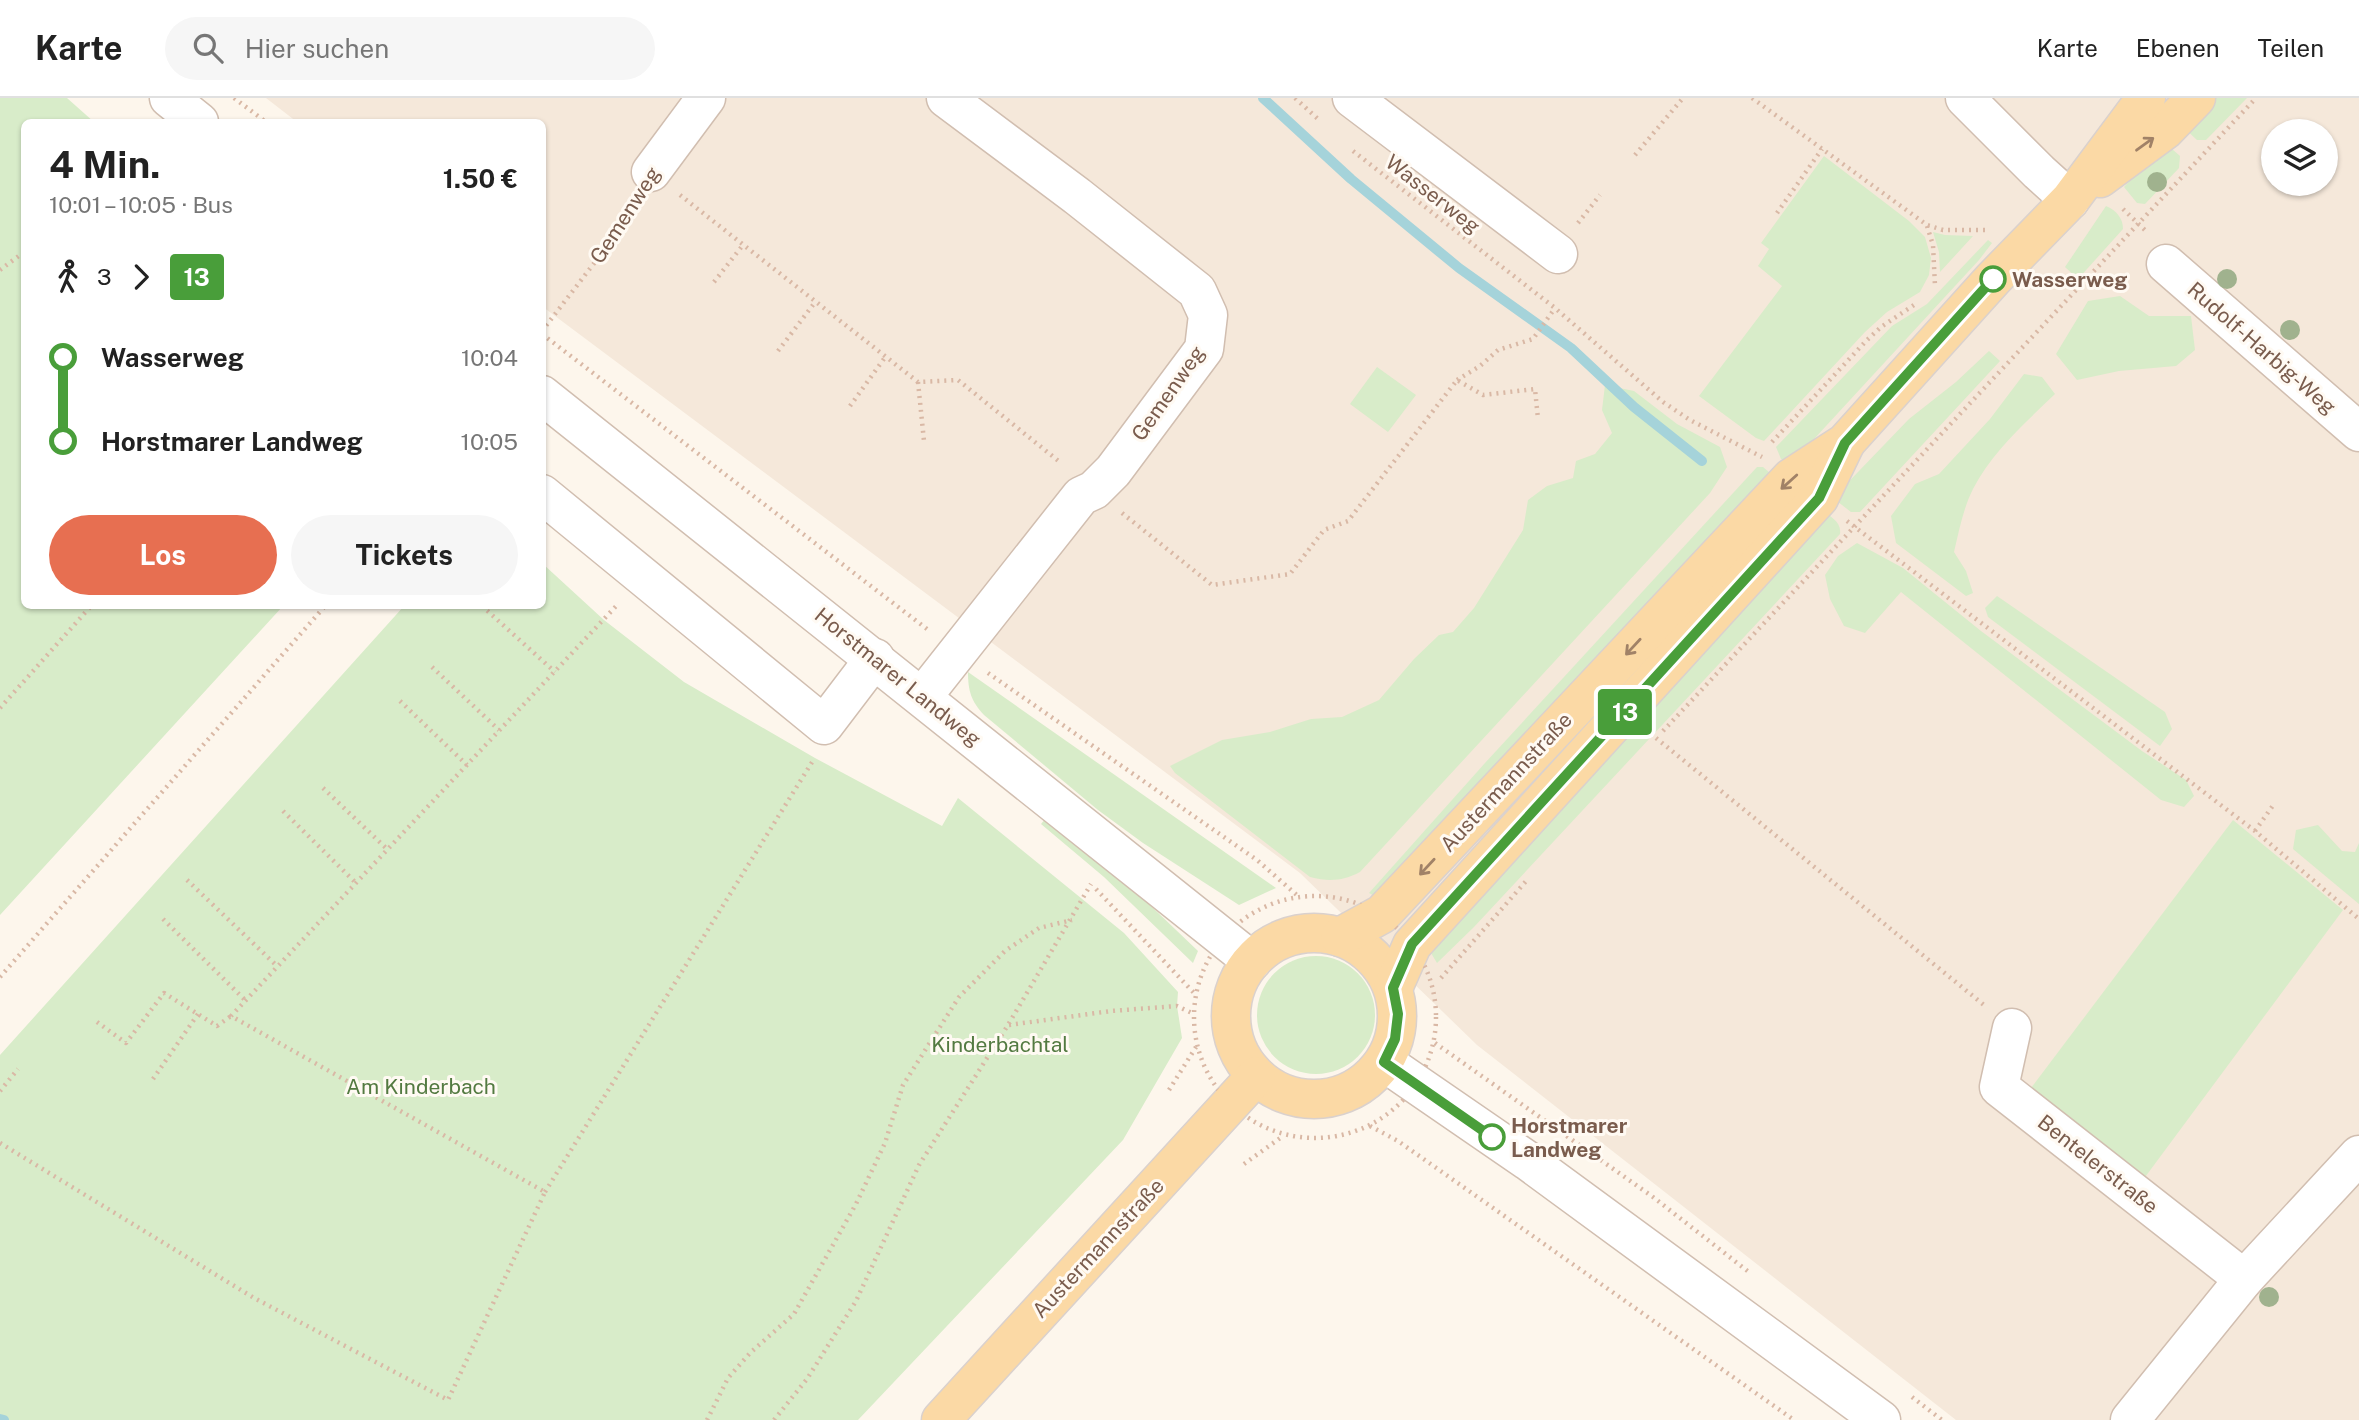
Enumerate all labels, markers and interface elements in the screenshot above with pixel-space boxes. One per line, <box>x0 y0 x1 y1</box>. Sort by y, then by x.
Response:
search box <box>165 17 655 80</box>
text: Karte <box>35 29 123 67</box>
icon: search <box>189 29 227 67</box>
text: Hier suchen <box>245 33 389 64</box>
text: Karte <box>2037 34 2098 62</box>
text: Ebenen <box>2136 34 2220 62</box>
text: Teilen <box>2258 34 2324 62</box>
map controls <box>2261 119 2338 196</box>
button: layers <box>2261 119 2338 196</box>
one-way arrow <box>2135 137 2154 152</box>
text: 4 Min. <box>49 142 160 187</box>
street label: Wasserweg <box>1381 149 1485 239</box>
street label: Gemenweg <box>585 162 665 268</box>
text: 1.50 € <box>443 163 518 194</box>
text: 10:01 – 10:05 · Bus <box>49 191 233 218</box>
icon: walk <box>49 258 87 296</box>
icon: forward <box>122 258 160 296</box>
text: 3 <box>97 263 112 290</box>
text: 13 <box>184 263 210 291</box>
marker: Wasserweg <box>1980 266 2006 292</box>
place label: Wasserweg <box>2012 267 2128 292</box>
street label: Rudolf-Harbig-Weg <box>2183 277 2341 419</box>
street label: Gemenweg <box>1126 341 1210 445</box>
text: Wasserweg <box>101 342 244 373</box>
text: 10:04 <box>461 344 518 371</box>
text: Horstmarer Landweg <box>101 426 363 457</box>
text: 10:05 <box>461 428 518 455</box>
one-way arrow <box>1781 473 1798 490</box>
button: Los <box>49 515 277 595</box>
button: Tickets <box>291 515 518 595</box>
street label: Horstmarer Landweg <box>810 602 986 752</box>
one-way arrow <box>1624 638 1641 655</box>
line badge: 13 <box>1594 689 1656 735</box>
text: 13 <box>1612 698 1638 726</box>
street label: Austermannstraße <box>1435 707 1577 857</box>
one-way arrow <box>1419 858 1435 876</box>
park label: Kinderbachtal <box>931 1032 1069 1057</box>
park label: Am Kinderbach <box>346 1074 496 1099</box>
street label: Bentelerstraße <box>2033 1109 2163 1219</box>
place label: Horstmarer Landweg <box>1511 1113 1628 1162</box>
marker: Horstmarer Landweg <box>1479 1124 1505 1150</box>
street label: Austermannstraße <box>1027 1173 1169 1323</box>

